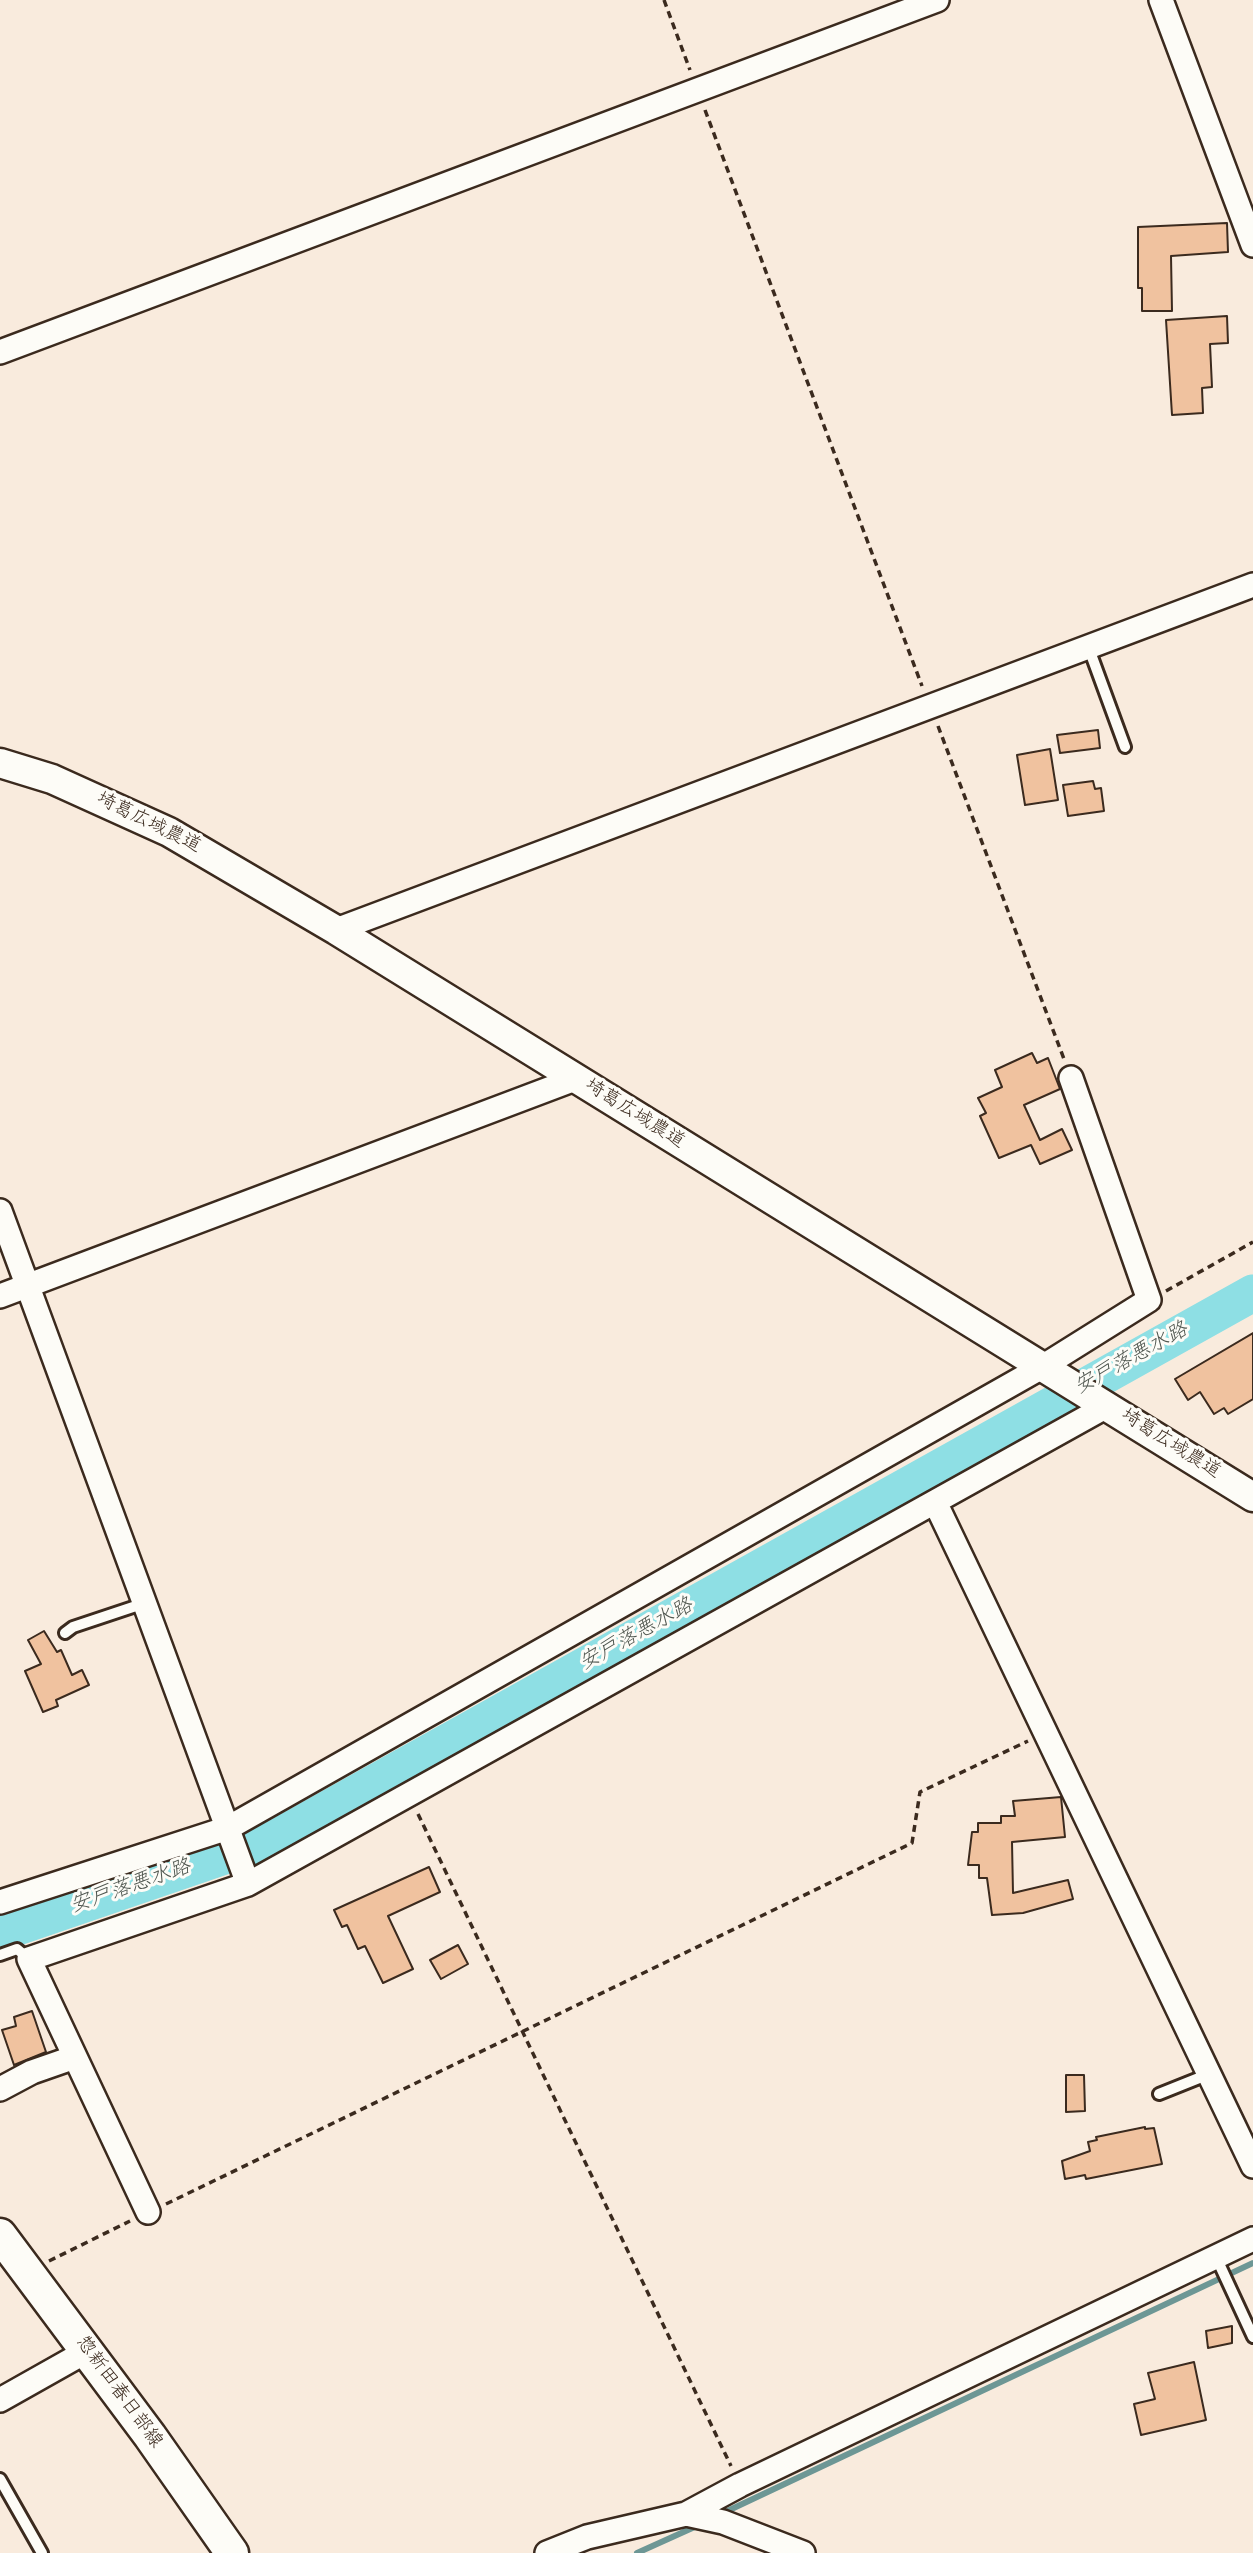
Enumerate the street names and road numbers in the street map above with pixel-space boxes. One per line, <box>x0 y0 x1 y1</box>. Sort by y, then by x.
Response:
street label: 埼葛広域農道 <box>92 789 204 859</box>
street label: 埼葛広域農道 <box>580 1075 688 1155</box>
street label: 埼葛広域農道 <box>1116 1405 1224 1485</box>
street label: 惣新田春日部線 <box>70 2332 166 2454</box>

